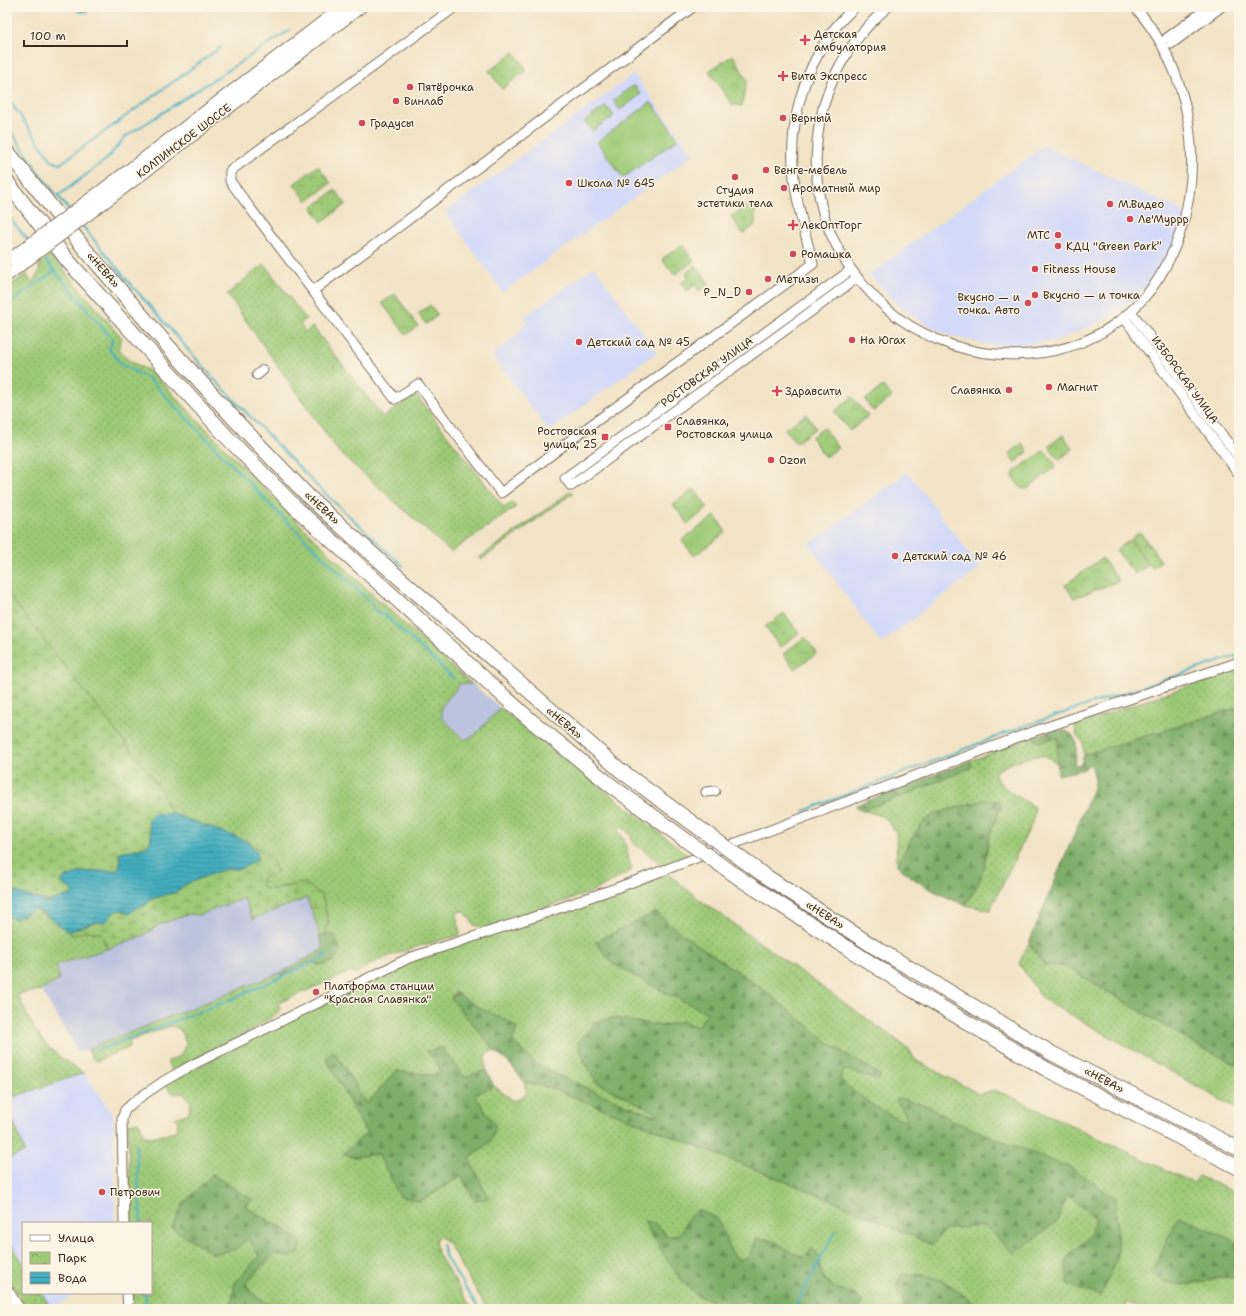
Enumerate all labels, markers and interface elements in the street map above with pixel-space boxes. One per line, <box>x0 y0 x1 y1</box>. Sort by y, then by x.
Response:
scale bar <box>24 22 127 48</box>
place label: Детская амбулатория <box>814 27 886 55</box>
text: 100 m <box>30 28 66 44</box>
marker: Детская амбулатория <box>799 34 811 46</box>
place label: Вита Экспресс <box>791 69 868 84</box>
marker: Вита Экспресс <box>778 71 788 81</box>
place label: Пятёрочка <box>418 80 474 95</box>
marker: Пятёрочка <box>405 82 415 92</box>
place label: Винлаб <box>404 94 444 109</box>
marker: Винлаб <box>391 96 401 106</box>
street label: КОЛПИНСКОЕ ШОССЕ <box>134 100 235 182</box>
place label: Верный <box>791 111 831 126</box>
marker: Верный <box>778 113 788 123</box>
place label: Градусы <box>370 116 414 131</box>
marker: Градусы <box>357 118 367 128</box>
place label: Венге-мебель <box>774 163 848 178</box>
marker: Венге-мебель <box>761 165 771 175</box>
marker: Студия эстетики тела <box>730 172 740 182</box>
place label: Школа № 645 <box>577 176 655 191</box>
marker: Школа № 645 <box>564 178 574 188</box>
place label: Ароматный мир <box>792 181 881 196</box>
place label: Студия эстетики тела <box>697 183 773 211</box>
marker: Ароматный мир <box>779 183 789 193</box>
place label: М.Видео <box>1118 197 1164 212</box>
marker: М.Видео <box>1105 199 1115 209</box>
place label: Ле'Муррр <box>1138 212 1189 227</box>
marker: Ле'Муррр <box>1125 214 1135 224</box>
place label: ЛекОптТорг <box>801 218 862 233</box>
marker: ЛекОптТорг <box>788 220 798 230</box>
place label: МТС <box>1027 228 1050 243</box>
marker: МТС <box>1053 230 1063 240</box>
place label: КДЦ "Green Park" <box>1066 239 1162 254</box>
marker: КДЦ "Green Park" <box>1053 241 1063 251</box>
place label: Ромашка <box>801 247 851 262</box>
street label: «НЕВА» <box>83 249 123 291</box>
marker: Ромашка <box>788 249 798 259</box>
place label: Fitness House <box>1043 262 1116 277</box>
marker: Fitness House <box>1030 264 1040 274</box>
place label: Метизы <box>776 272 819 287</box>
marker: Метизы <box>763 274 773 284</box>
place label: P_N_D <box>704 285 741 300</box>
marker: P_N_D <box>744 287 754 297</box>
place label: Вкусно — и точка <box>1043 288 1140 303</box>
place label: Вкусно — и точка. Авто <box>957 290 1020 318</box>
marker: Вкусно — и точка <box>1030 290 1040 300</box>
marker: Вкусно — и точка. Авто <box>1023 298 1033 308</box>
street label: РОСТОВСКАЯ УЛИЦА <box>658 333 756 411</box>
place label: На Югах <box>860 333 906 348</box>
street label: ИЗБОРСКАЯ УЛИЦА <box>1148 333 1222 427</box>
place label: Детский сад № 45 <box>587 335 690 350</box>
marker: На Югах <box>847 335 857 345</box>
marker: Детский сад № 45 <box>574 337 584 347</box>
place label: Магнит <box>1057 380 1098 395</box>
marker: Магнит <box>1044 382 1054 392</box>
place label: Славянка <box>951 383 1001 398</box>
place label: Здравсити <box>785 384 842 399</box>
marker: Славянка <box>1004 385 1014 395</box>
marker: Здравсити <box>772 386 782 396</box>
place label: Славянка, Ростовская улица <box>676 414 773 442</box>
marker: Славянка, Ростовская улица <box>663 422 673 432</box>
place label: Ростовская улица, 25 <box>537 424 597 452</box>
marker: Ростовская улица, 25 <box>600 432 610 442</box>
place label: Ozon <box>779 453 807 468</box>
marker: Ozon <box>766 455 776 465</box>
street label: «НЕВА» <box>301 488 343 528</box>
place label: Детский сад № 46 <box>903 549 1007 564</box>
marker: Детский сад № 46 <box>890 551 900 561</box>
street label: «НЕВА» <box>543 703 585 743</box>
street label: «НЕВА» <box>803 897 847 933</box>
place label: Платформа станции "Красная Славянка" <box>324 979 435 1007</box>
marker: Платформа станции "Красная Славянка" <box>311 987 321 997</box>
street label: «НЕВА» <box>1081 1063 1127 1097</box>
place label: Петрович <box>110 1185 160 1200</box>
marker: Петрович <box>97 1187 107 1197</box>
legend <box>22 1222 152 1294</box>
text: Улица <box>58 1230 95 1246</box>
text: Парк <box>58 1250 87 1266</box>
text: Вода <box>58 1270 87 1286</box>

